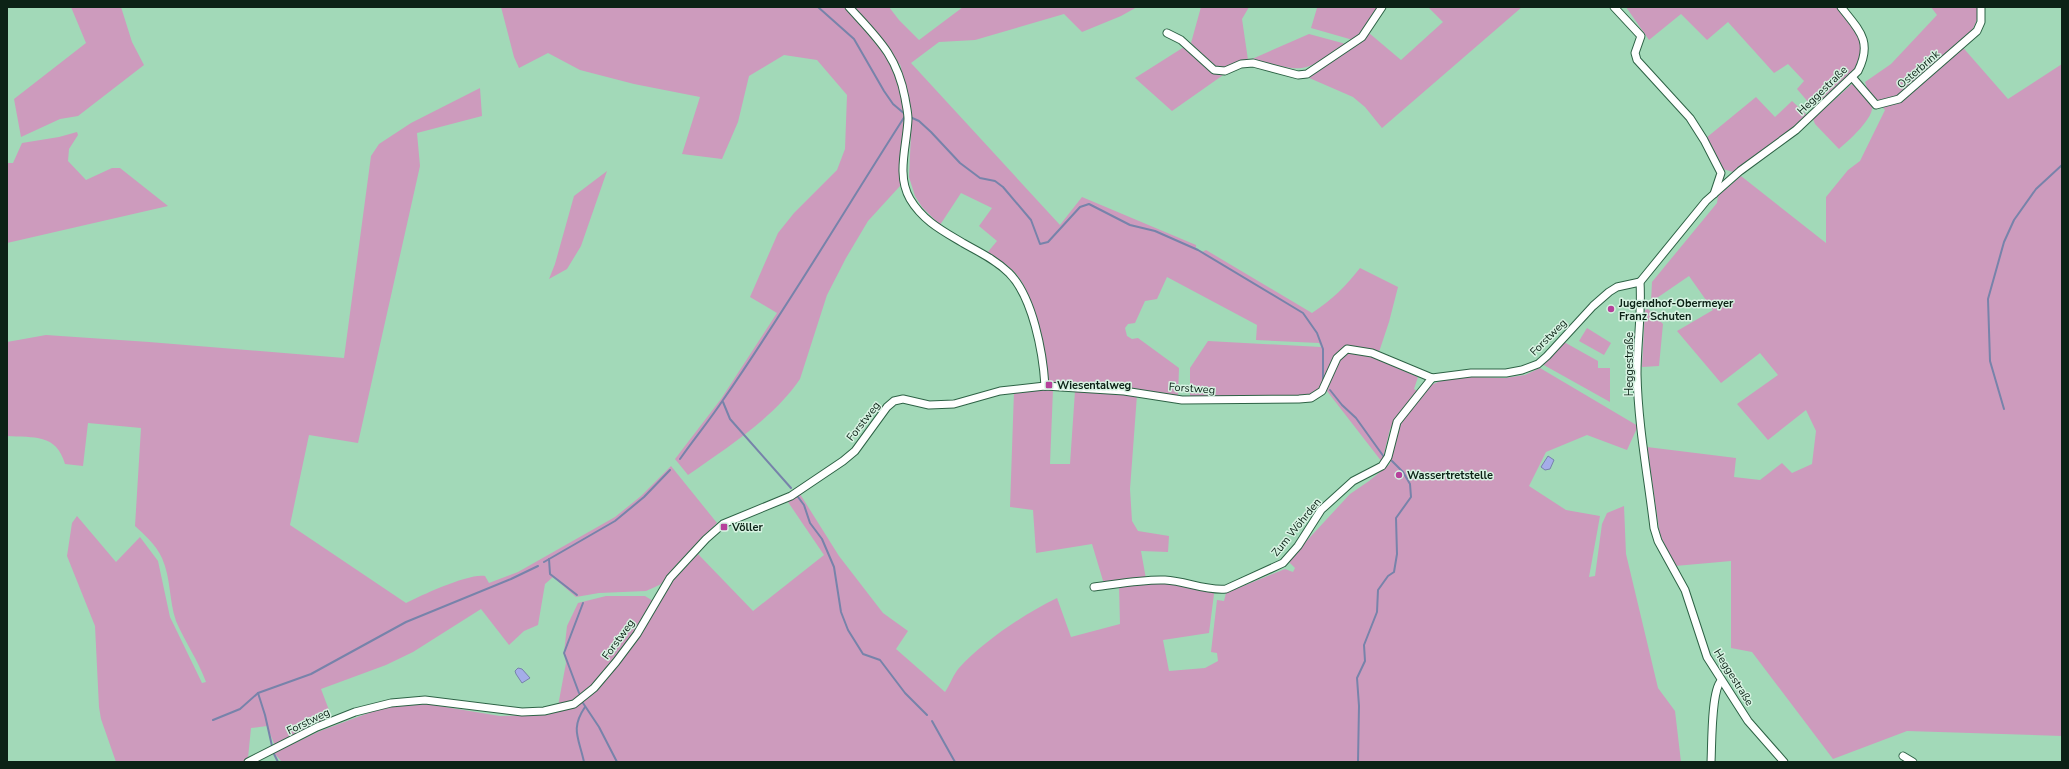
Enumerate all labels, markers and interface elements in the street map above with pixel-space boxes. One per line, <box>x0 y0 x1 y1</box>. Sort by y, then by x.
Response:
street label: Osterbrink <box>1894 46 1943 92</box>
street label: Heggestraße <box>1794 63 1851 118</box>
place label: Jugendhof-Obermeyer Franz Schuten <box>1618 296 1734 324</box>
marker: Jugendhof-Obermeyer Franz Schuten <box>1606 304 1616 314</box>
street label: Forstweg <box>1527 316 1570 359</box>
street label: Heggestraße <box>1622 332 1637 396</box>
place label: Wiesentalweg <box>1057 378 1131 393</box>
street label: Forstweg <box>1168 379 1216 398</box>
marker: Wiesentalweg <box>1044 380 1054 390</box>
street label: Forstweg <box>843 398 884 444</box>
place label: Wassertretstelle <box>1407 468 1493 483</box>
marker: Wassertretstelle <box>1394 470 1404 480</box>
street label: Zum Wöhrden <box>1268 495 1325 560</box>
place label: Völler <box>731 520 763 535</box>
marker: Völler <box>719 522 729 532</box>
street label: Forstweg <box>599 616 638 662</box>
street label: Heggestraße <box>1710 646 1757 709</box>
street label: Forstweg <box>284 705 332 738</box>

